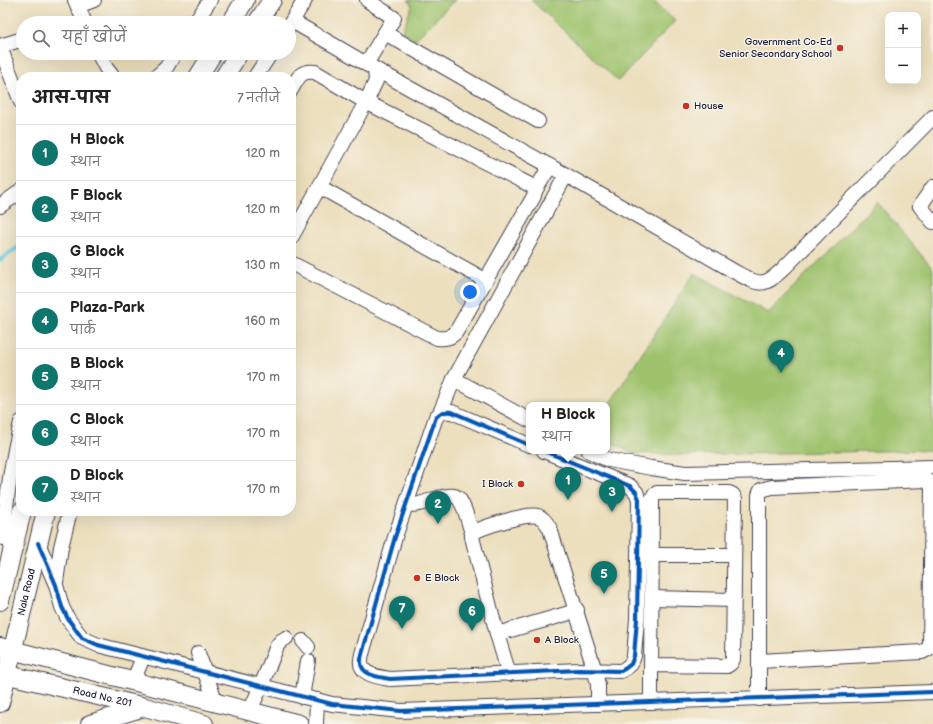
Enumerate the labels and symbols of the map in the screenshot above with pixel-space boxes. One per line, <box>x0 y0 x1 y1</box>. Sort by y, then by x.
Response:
place label: Government Co-Ed Senior Secondary School <box>719 36 832 60</box>
marker: Government Co-Ed Senior Secondary School <box>835 43 845 53</box>
place label: House <box>694 100 723 112</box>
marker: House <box>681 101 691 111</box>
your location <box>460 282 480 302</box>
pin: 4 <box>768 340 794 373</box>
pin: 1 <box>555 467 581 500</box>
place label: I Block <box>482 478 513 490</box>
marker: I Block <box>516 479 526 489</box>
pin: 3 <box>599 479 625 512</box>
pin: 2 <box>425 491 451 524</box>
pin: 5 <box>591 561 617 594</box>
street label: Nala Road <box>15 567 38 617</box>
place label: E Block <box>425 572 459 584</box>
marker: E Block <box>412 573 422 583</box>
pin: 7 <box>389 596 415 629</box>
pin: 6 <box>459 598 485 631</box>
place label: A Block <box>545 634 579 646</box>
marker: A Block <box>532 635 542 645</box>
street label: Road No. 201 <box>72 684 133 710</box>

